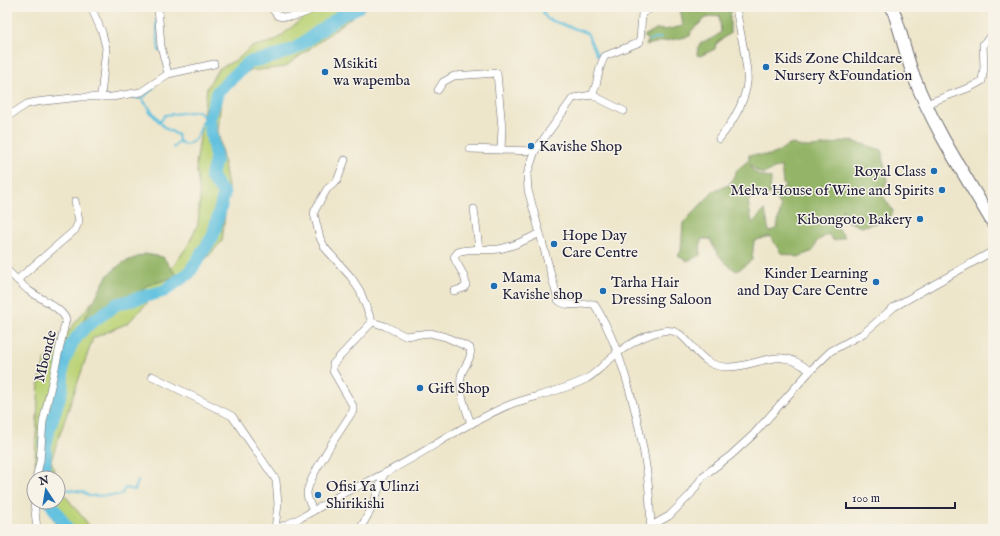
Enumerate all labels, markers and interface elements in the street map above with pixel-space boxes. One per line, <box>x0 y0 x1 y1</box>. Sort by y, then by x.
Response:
place label: Kids Zone Childcare Nursery &Foundation <box>774 49 912 85</box>
place label: Msikiti wa wapemba <box>333 54 411 90</box>
marker: Kids Zone Childcare Nursery &Foundation <box>761 62 771 72</box>
marker: Msikiti wa wapemba <box>320 67 330 77</box>
place label: Kavishe Shop <box>539 137 622 156</box>
marker: Kavishe Shop <box>526 141 536 151</box>
place label: Royal Class <box>854 162 926 181</box>
marker: Royal Class <box>929 166 939 176</box>
place label: Melva House of Wine and Spirits <box>730 181 934 200</box>
marker: Melva House of Wine and Spirits <box>937 185 947 195</box>
place label: Kibongoto Bakery <box>796 210 913 229</box>
marker: Kibongoto Bakery <box>915 214 925 224</box>
place label: Hope Day Care Centre <box>562 226 638 262</box>
marker: Hope Day Care Centre <box>549 239 559 249</box>
place label: Kinder Learning and Day Care Centre <box>737 264 869 300</box>
place label: Mama Kavishe shop <box>502 268 583 304</box>
place label: Tarha Hair Dressing Saloon <box>611 273 712 309</box>
marker: Kinder Learning and Day Care Centre <box>871 277 881 287</box>
marker: Mama Kavishe shop <box>489 281 499 291</box>
marker: Tarha Hair Dressing Saloon <box>598 286 608 296</box>
street label: Mbonde <box>30 328 61 384</box>
place label: Gift Shop <box>428 379 490 398</box>
marker: Gift Shop <box>415 383 425 393</box>
north arrow <box>26 470 66 510</box>
text: N <box>37 473 51 489</box>
place label: Ofisi Ya Ulinzi Shirikishi <box>326 477 419 513</box>
scale bar <box>846 484 955 510</box>
marker: Ofisi Ya Ulinzi Shirikishi <box>313 490 323 500</box>
text: 100 m <box>852 491 880 506</box>

